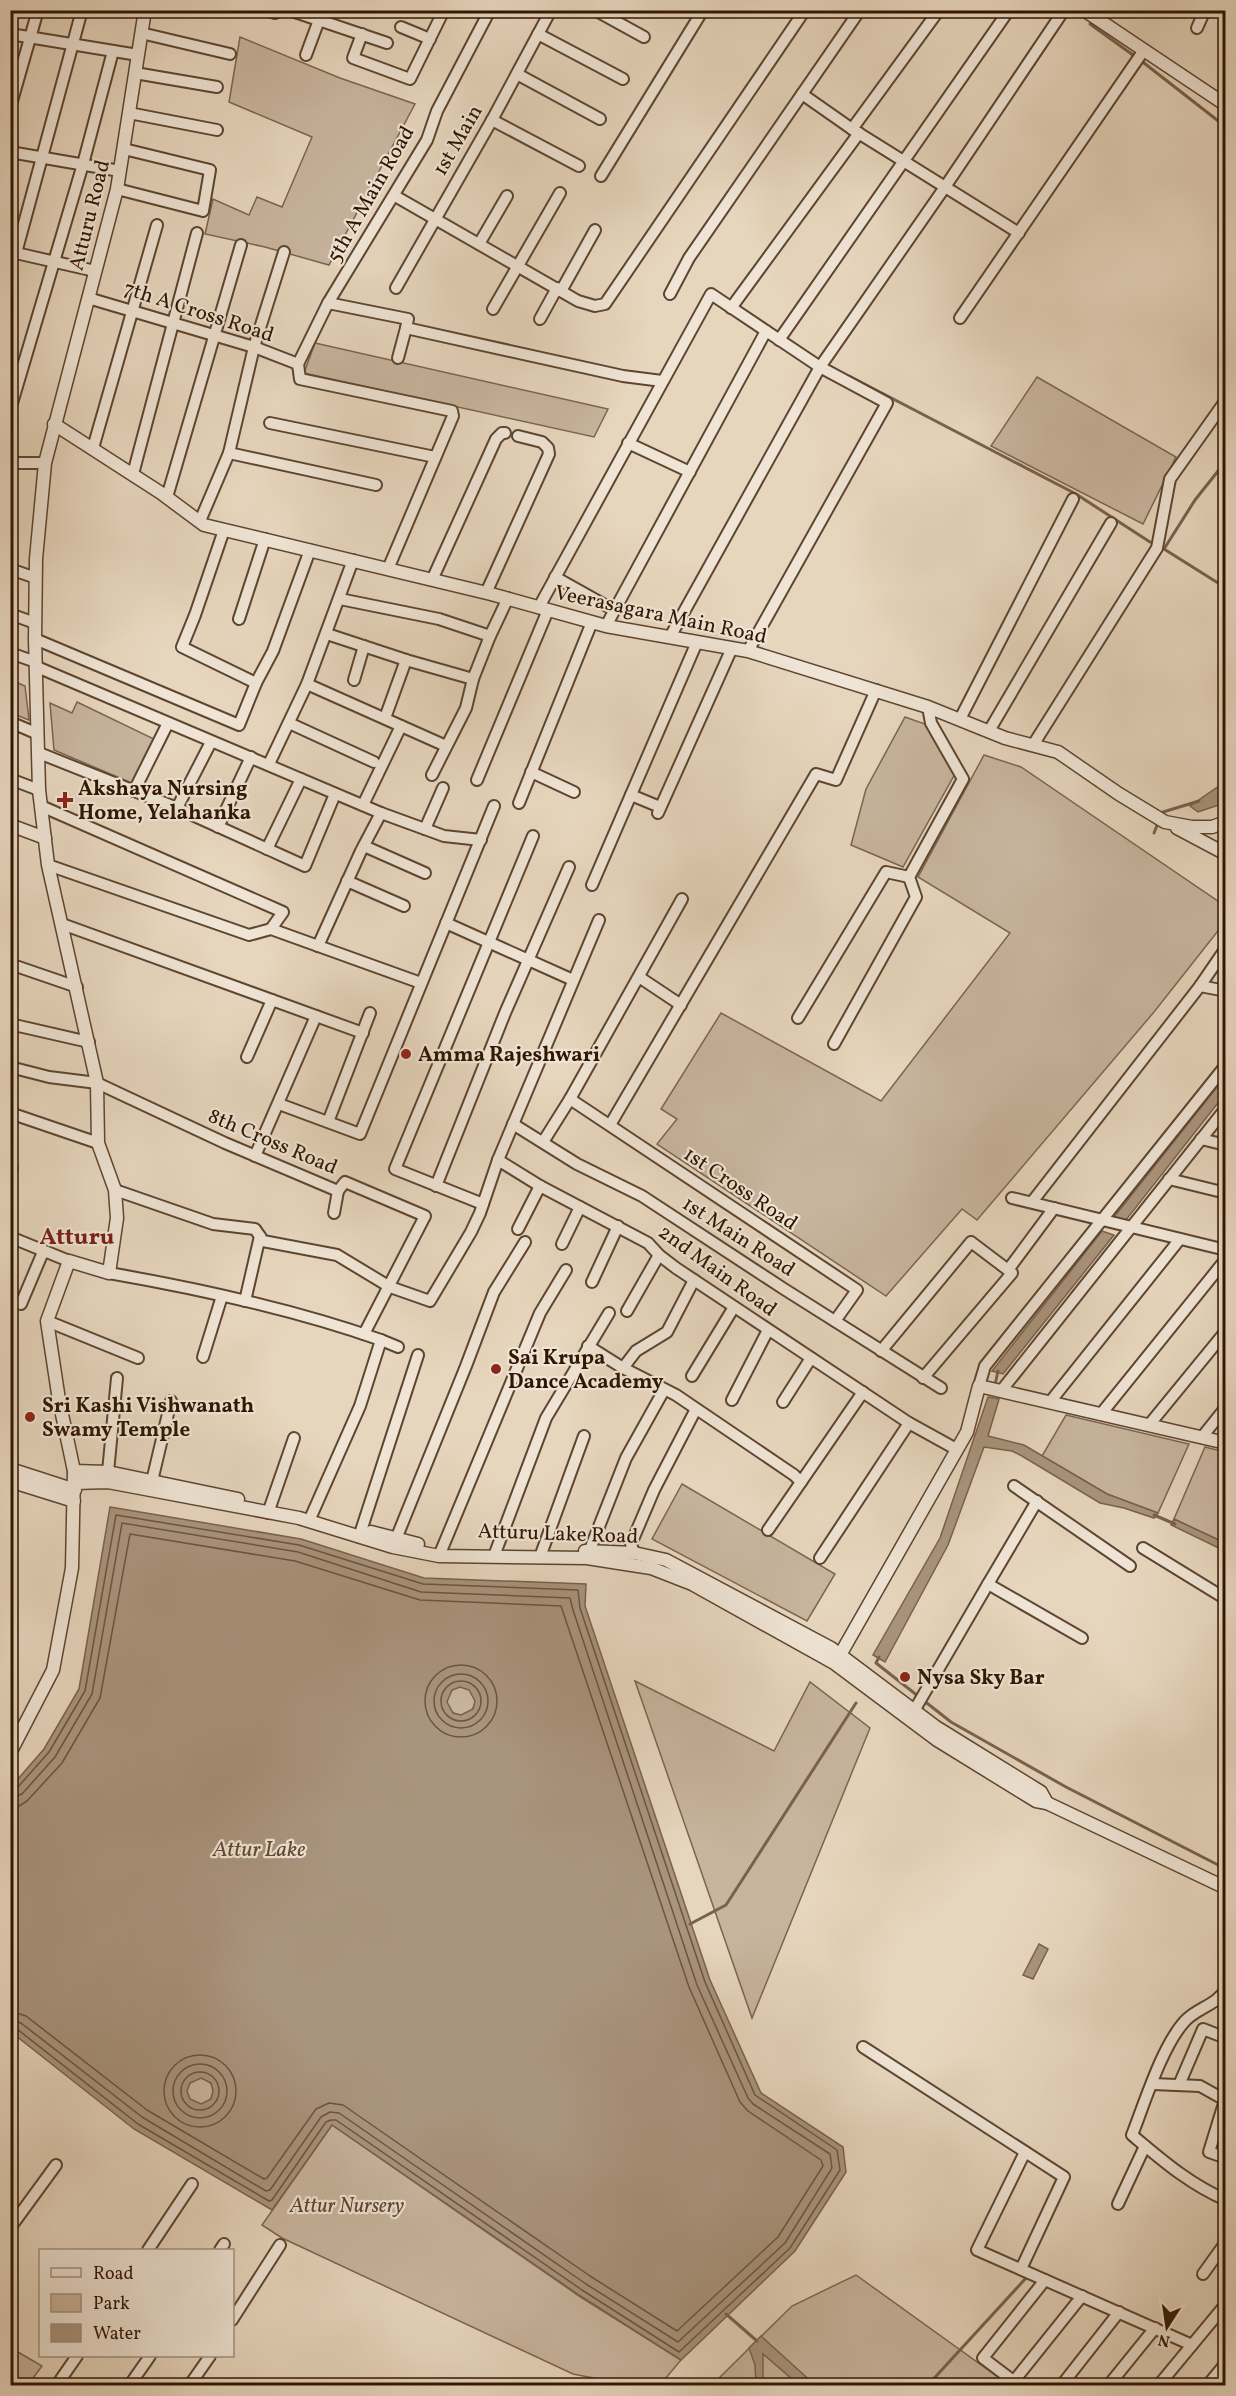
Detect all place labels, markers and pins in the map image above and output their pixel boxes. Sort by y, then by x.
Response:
place label: Akshaya Nursing Home, Yelahanka [78,775,251,828]
marker: Akshaya Nursing Home, Yelahanka [56,791,74,809]
place label: Amma Rajeshwari [418,1041,600,1070]
marker: Amma Rajeshwari [399,1047,413,1061]
place label: Sai Krupa Dance Academy [508,1344,664,1397]
marker: Sai Krupa Dance Academy [489,1362,503,1376]
place label: Sri Kashi Vishwanath Swamy Temple [42,1392,255,1445]
marker: Sri Kashi Vishwanath Swamy Temple [23,1410,37,1424]
place label: Nysa Sky Bar [917,1664,1045,1693]
marker: Nysa Sky Bar [898,1670,912,1684]

